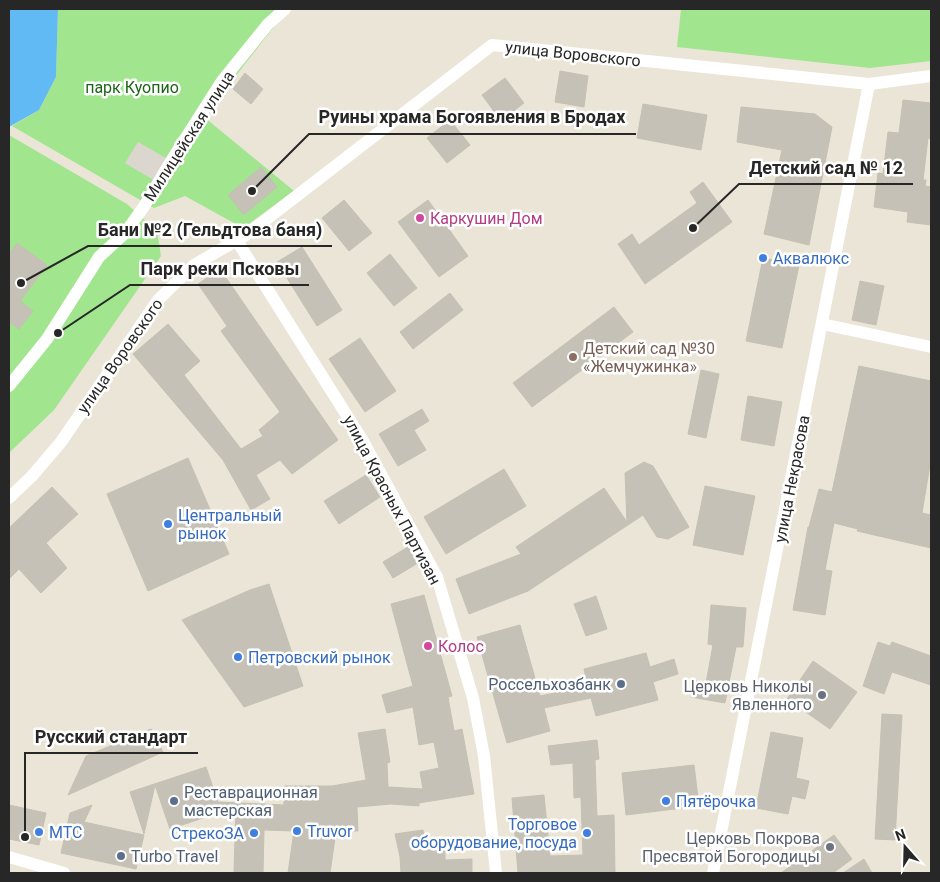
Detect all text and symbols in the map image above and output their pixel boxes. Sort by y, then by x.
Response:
street label: улица Воровского [504,37,642,71]
street label: Милицейская улица [140,67,238,205]
park label: парк Куопио [85,78,179,97]
callout: Руины храма Богоявления в Бродах [309,101,636,134]
text: Руины храма Богоявления в Бродах [319,106,626,127]
callout: Детский сад № 12 [739,151,913,184]
text: Детский сад № 12 [749,157,903,178]
place label: Каркушин Дом [430,209,543,228]
marker: Каркушин Дом [414,212,426,224]
callout: Бани №2 (Гельдтова баня) [88,213,332,246]
text: Бани №2 (Гельдтова баня) [98,219,322,241]
place label: Аквалюкс [773,249,849,268]
callout: Парк реки Псковы [130,252,309,285]
marker: Аквалюкс [757,252,769,264]
text: Парк реки Псковы [141,258,299,279]
street label: улица Воровского [73,295,167,417]
place label: Детский сад №30 «Жемчужинка» [583,339,715,376]
marker: Детский сад №30 «Жемчужинка» [567,351,579,363]
street label: улица Красных Партизан [339,412,445,588]
street label: улица Некрасова [770,414,814,544]
place label: Центральный рынок [178,506,282,543]
marker: Центральный рынок [162,518,174,530]
place label: Колос [438,637,484,656]
marker: Колос [422,640,434,652]
place label: Петровский рынок [248,648,391,667]
marker: Петровский рынок [232,651,244,663]
place label: Россельхозбанк [488,675,611,694]
place label: Церковь Николы Явленного [684,677,812,714]
marker: Россельхозбанк [615,678,627,690]
marker: Церковь Николы Явленного [816,689,828,701]
callout: Русский стандарт [25,720,198,753]
text: Русский стандарт [35,726,187,747]
place label: Реставрационная мастерская [184,783,318,820]
place label: Пятёрочка [676,792,756,811]
marker: Реставрационная мастерская [168,795,180,807]
marker: Пятёрочка [660,795,672,807]
place label: Торговое оборудование, посуда [411,815,577,852]
place label: Truvor [307,822,353,841]
north arrow [880,822,930,872]
place label: МТС [49,823,82,842]
place label: СтрекоЗА [171,824,245,843]
marker: Truvor [291,825,303,837]
marker: МТС [33,826,45,838]
text: N [893,826,908,844]
marker: СтрекоЗА [248,827,260,839]
marker: Торговое оборудование, посуда [581,827,593,839]
place label: Церковь Покрова Пресвятой Богородицы [642,829,820,866]
marker: Церковь Покрова Пресвятой Богородицы [824,841,836,853]
place label: Turbo Travel [131,847,219,866]
marker: Turbo Travel [115,850,127,862]

